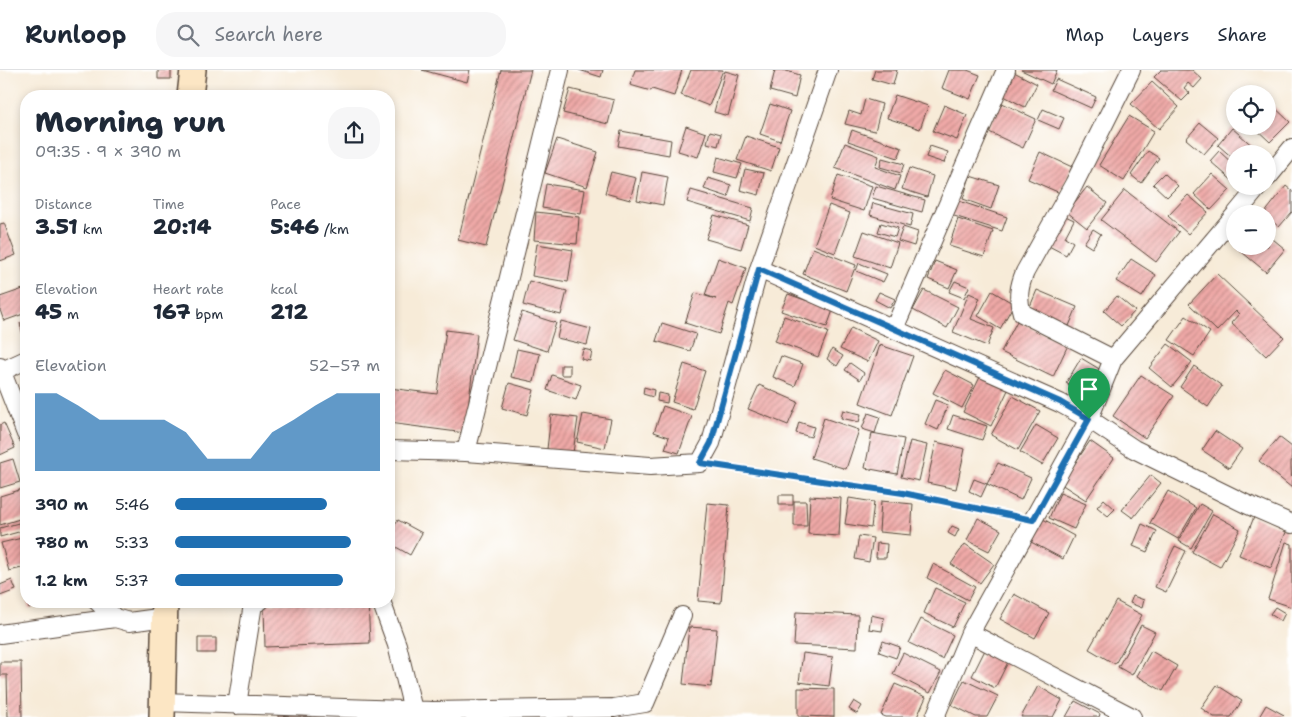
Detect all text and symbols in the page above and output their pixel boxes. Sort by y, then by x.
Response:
search box [156,12,506,57]
text: Runloop [25,19,126,51]
icon: search [174,21,202,49]
text: Search here [214,22,323,47]
text: Map [1066,23,1104,47]
text: Layers [1132,23,1189,47]
text: Share [1217,23,1267,47]
map controls [1226,85,1276,255]
button: locate [1226,85,1276,135]
text: Morning run [35,103,225,141]
button: share [328,107,380,159]
text: 09:35 · 9 × 390 m [35,141,181,162]
button: + [1226,145,1276,195]
text: Distance [35,195,92,213]
text: Time [153,195,185,213]
text: Pace [270,195,301,213]
button: − [1226,205,1276,255]
text: 3.51 [35,213,78,241]
text: 20:14 [153,213,212,241]
text: 5:46 [270,213,319,241]
text: km [78,220,103,238]
text: /km [319,220,349,238]
text: Elevation [35,280,98,298]
text: Heart rate [153,280,224,298]
text: kcal [270,280,298,298]
text: 45 [35,298,62,326]
text: 167 [153,298,190,326]
text: 212 [270,298,308,326]
text: m [62,305,79,323]
text: bpm [190,305,223,323]
text: Elevation [35,355,107,376]
text: 52–57 m [309,355,380,376]
pin [1068,368,1110,419]
icon: arrive [1075,375,1103,403]
text: 390 m [35,494,88,515]
text: 5:46 [115,494,150,515]
text: 780 m [35,532,88,553]
text: 5:33 [115,532,149,553]
text: 1.2 km [35,570,88,591]
text: 5:37 [115,570,149,591]

